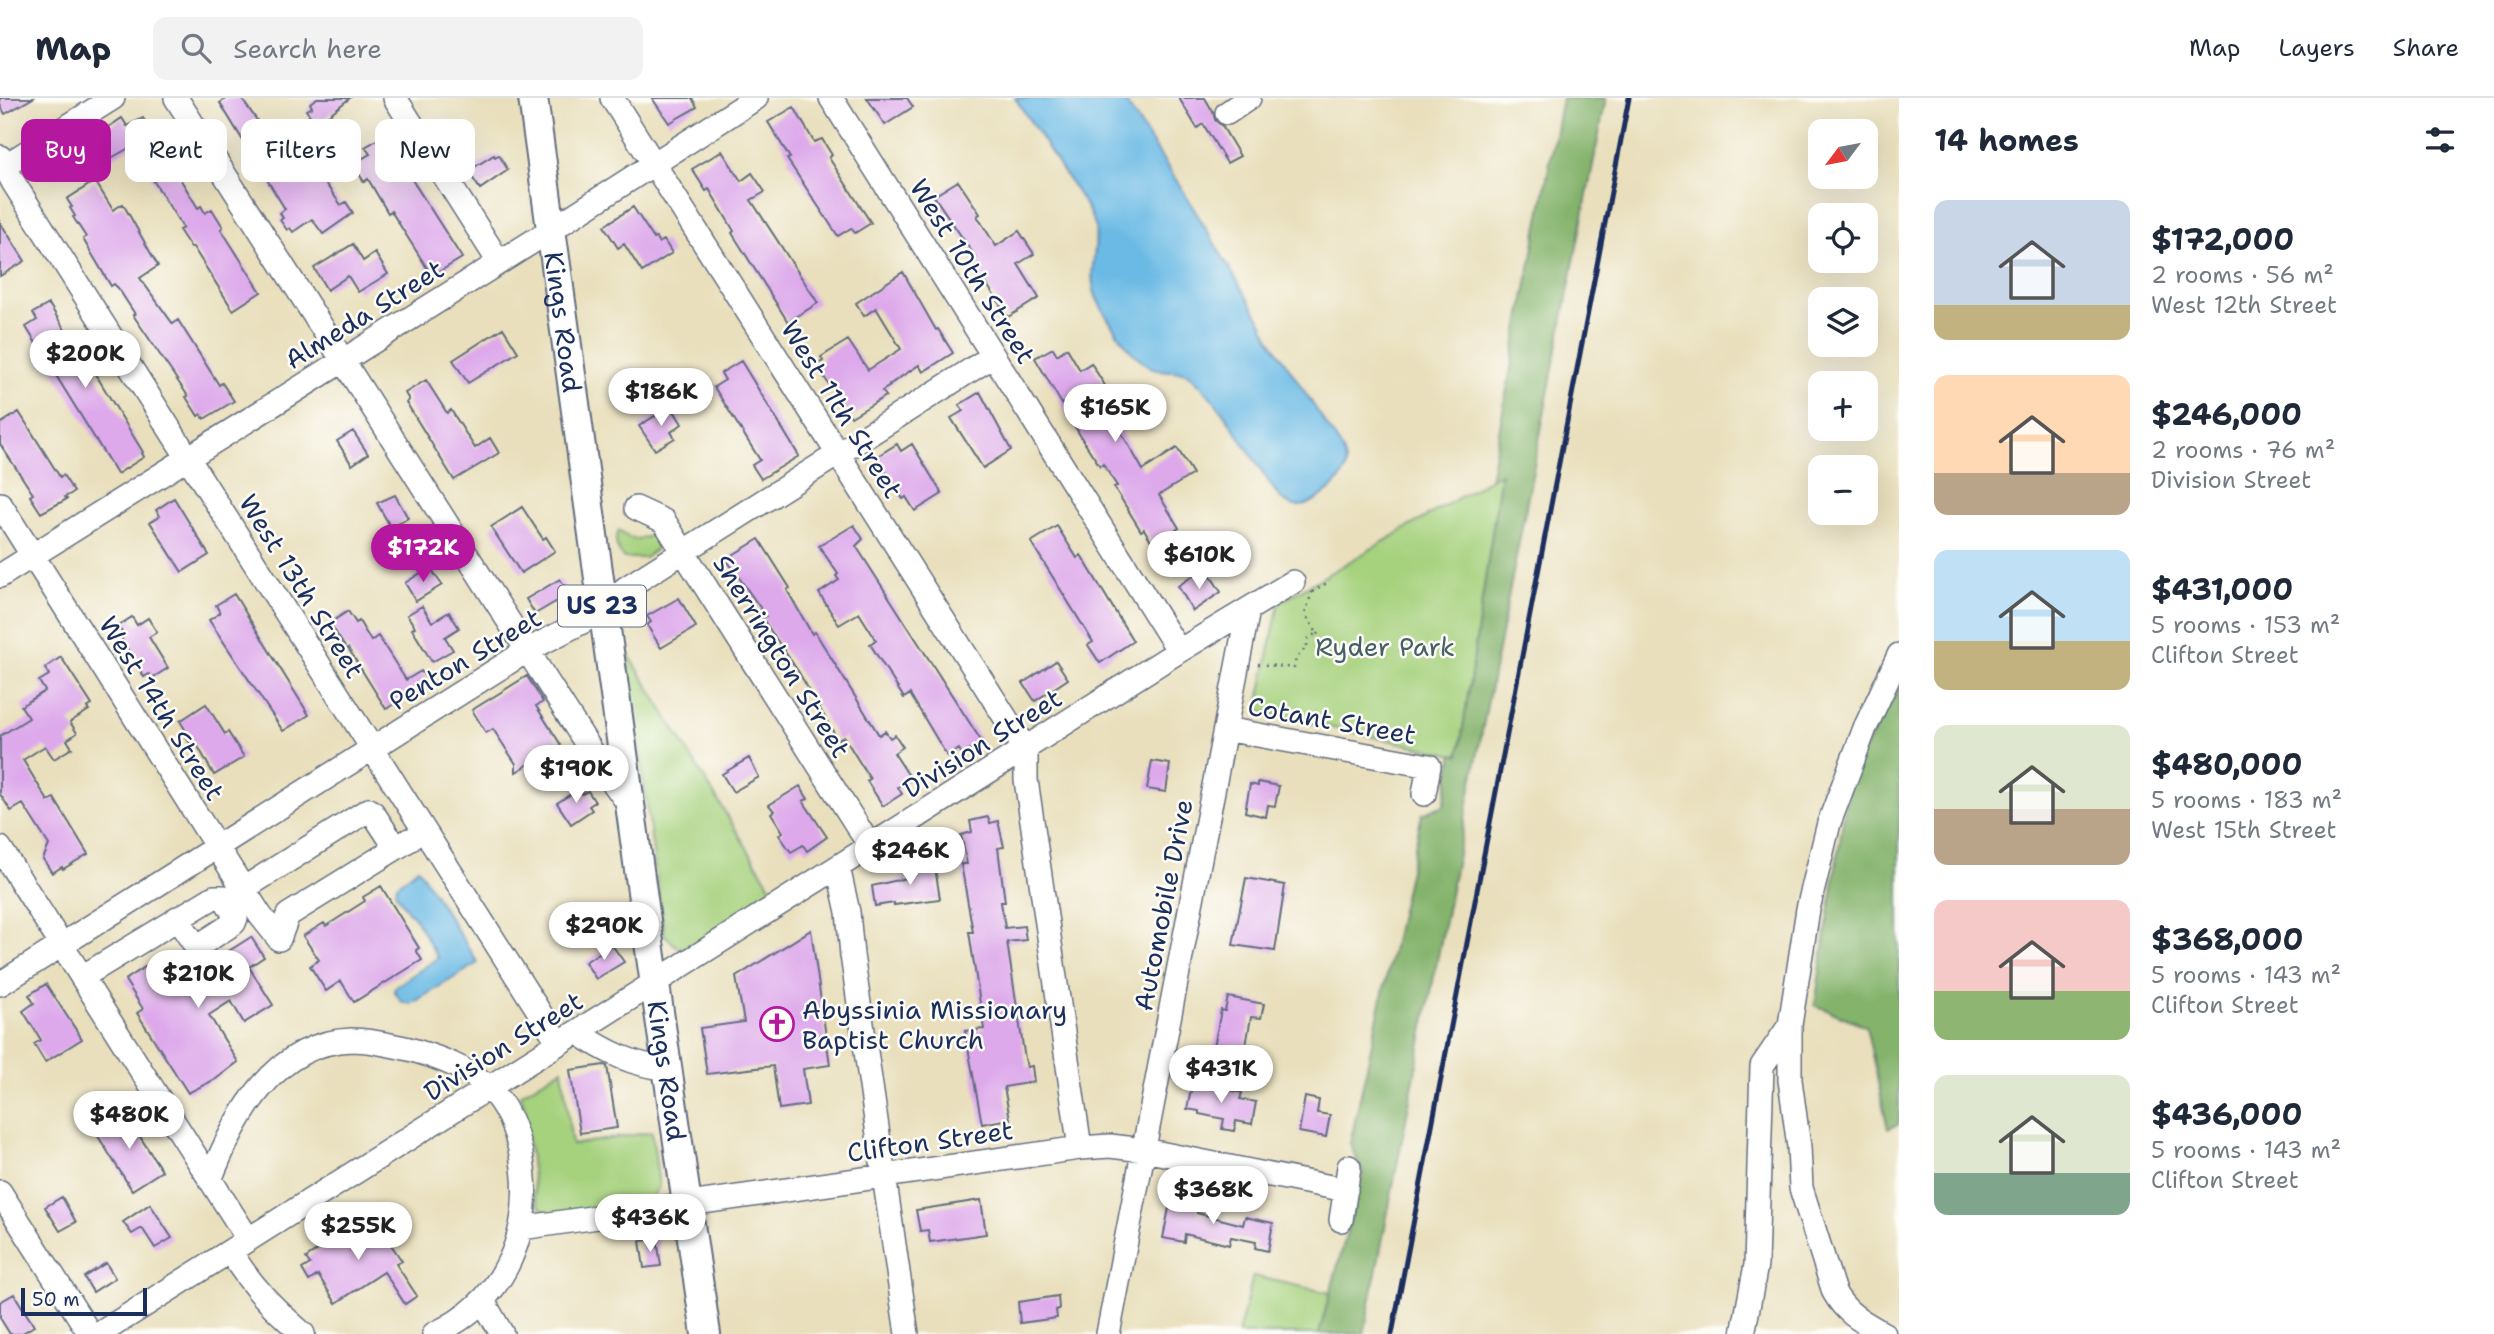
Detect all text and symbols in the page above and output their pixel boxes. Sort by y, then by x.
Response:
search box [153,17,643,80]
text: Map [35,26,111,71]
icon: search [177,29,215,67]
text: Search here [233,31,382,66]
text: Map [2189,32,2240,64]
text: Layers [2278,32,2355,64]
text: Share [2393,32,2459,64]
chip: Buy [21,119,111,182]
chip: Rent [125,119,227,182]
chip: Filters [241,119,361,182]
chip: New [375,119,475,182]
north arrow [1808,119,1878,189]
map controls [1808,119,1878,525]
text: 14 homes [1934,120,2079,161]
icon: filters [2421,121,2459,159]
street label: West 10th Street [902,172,1044,370]
button: locate [1808,203,1878,273]
text: $172,000 [2151,219,2294,260]
icon: home [1990,228,2074,312]
street label: Kings Road [537,249,591,395]
street label: Almeda Street [278,251,450,377]
text: 2 rooms · 56 m² [2151,260,2334,290]
button: layers [1808,287,1878,357]
text: West 12th Street [2151,290,2337,320]
street label: West 11th Street [773,313,911,505]
pin: $200K [36,330,134,390]
text: $200K [46,338,124,368]
pin: $186K [612,368,710,428]
button: + [1808,371,1878,441]
text: $186K [624,376,698,406]
pin: $165K [1066,384,1164,444]
text: $165K [1080,392,1150,422]
text: $246,000 [2151,394,2302,435]
icon: home [1990,403,2074,487]
text: 2 rooms · 76 m² [2151,435,2335,465]
button: − [1808,455,1878,525]
text: Division Street [2151,465,2311,495]
street label: West 13th Street [231,487,373,685]
pin: $172K [374,524,472,584]
text: $172K [387,532,459,562]
pin: $610K [1150,532,1248,591]
text: $610K [1163,539,1235,569]
street label: Sherrington Street [705,548,859,764]
text: $431,000 [2151,569,2293,610]
icon: home [1990,578,2074,662]
road number: US 23 [558,586,646,626]
street label: Penton Street [382,600,548,718]
street label: West 14th Street [91,609,233,807]
text: 5 rooms · 153 m² [2151,610,2340,640]
park label: Ryder Park [1315,629,1455,664]
text: Clifton Street [2151,640,2299,670]
street label: Division Street [896,680,1068,806]
street label: Cotant Street [1245,688,1419,752]
text: $480,000 [2151,744,2303,785]
pin: $190K [527,746,625,805]
text: $190K [540,753,612,783]
icon: home [1990,753,2074,837]
text: 5 rooms · 183 m² [2151,785,2342,815]
street label: Automobile Drive [1125,796,1201,1014]
text: West 15th Street [2151,815,2337,845]
pin: $246K [861,828,959,887]
text: $246K [871,835,949,865]
pin: $290K [555,902,653,962]
text: $290K [565,910,643,940]
text: $368,000 [2151,919,2303,960]
icon: home [1990,928,2074,1012]
pin: $210K [149,950,247,1010]
text: $210K [162,958,234,988]
text: 5 rooms · 143 m² [2151,960,2341,990]
street label: Division Street [417,983,589,1109]
text: Clifton Street [2151,990,2299,1020]
place label: Abyssinia Missionary Baptist Church [802,992,1067,1057]
street label: Kings Road [640,998,695,1144]
church icon: Abyssinia Missionary Baptist Church [758,1005,796,1043]
pin: $431K [1172,1046,1270,1105]
text: $431K [1185,1053,1257,1083]
pin: $480K [80,1091,178,1151]
text: $436,000 [2151,1094,2303,1135]
text: $480K [89,1099,169,1129]
icon: home [1990,1103,2074,1187]
street label: Clifton Street [845,1112,1015,1170]
text: 5 rooms · 143 m² [2151,1135,2341,1165]
text: Clifton Street [2151,1165,2299,1195]
pin: $368K [1164,1166,1262,1226]
text: $368K [1173,1174,1253,1204]
pin: $436K [601,1194,699,1254]
pin: $255K [309,1202,407,1262]
text: $436K [611,1202,689,1232]
text: $255K [320,1210,396,1240]
scale bar [21,1285,147,1317]
text: 50 m [32,1287,80,1312]

